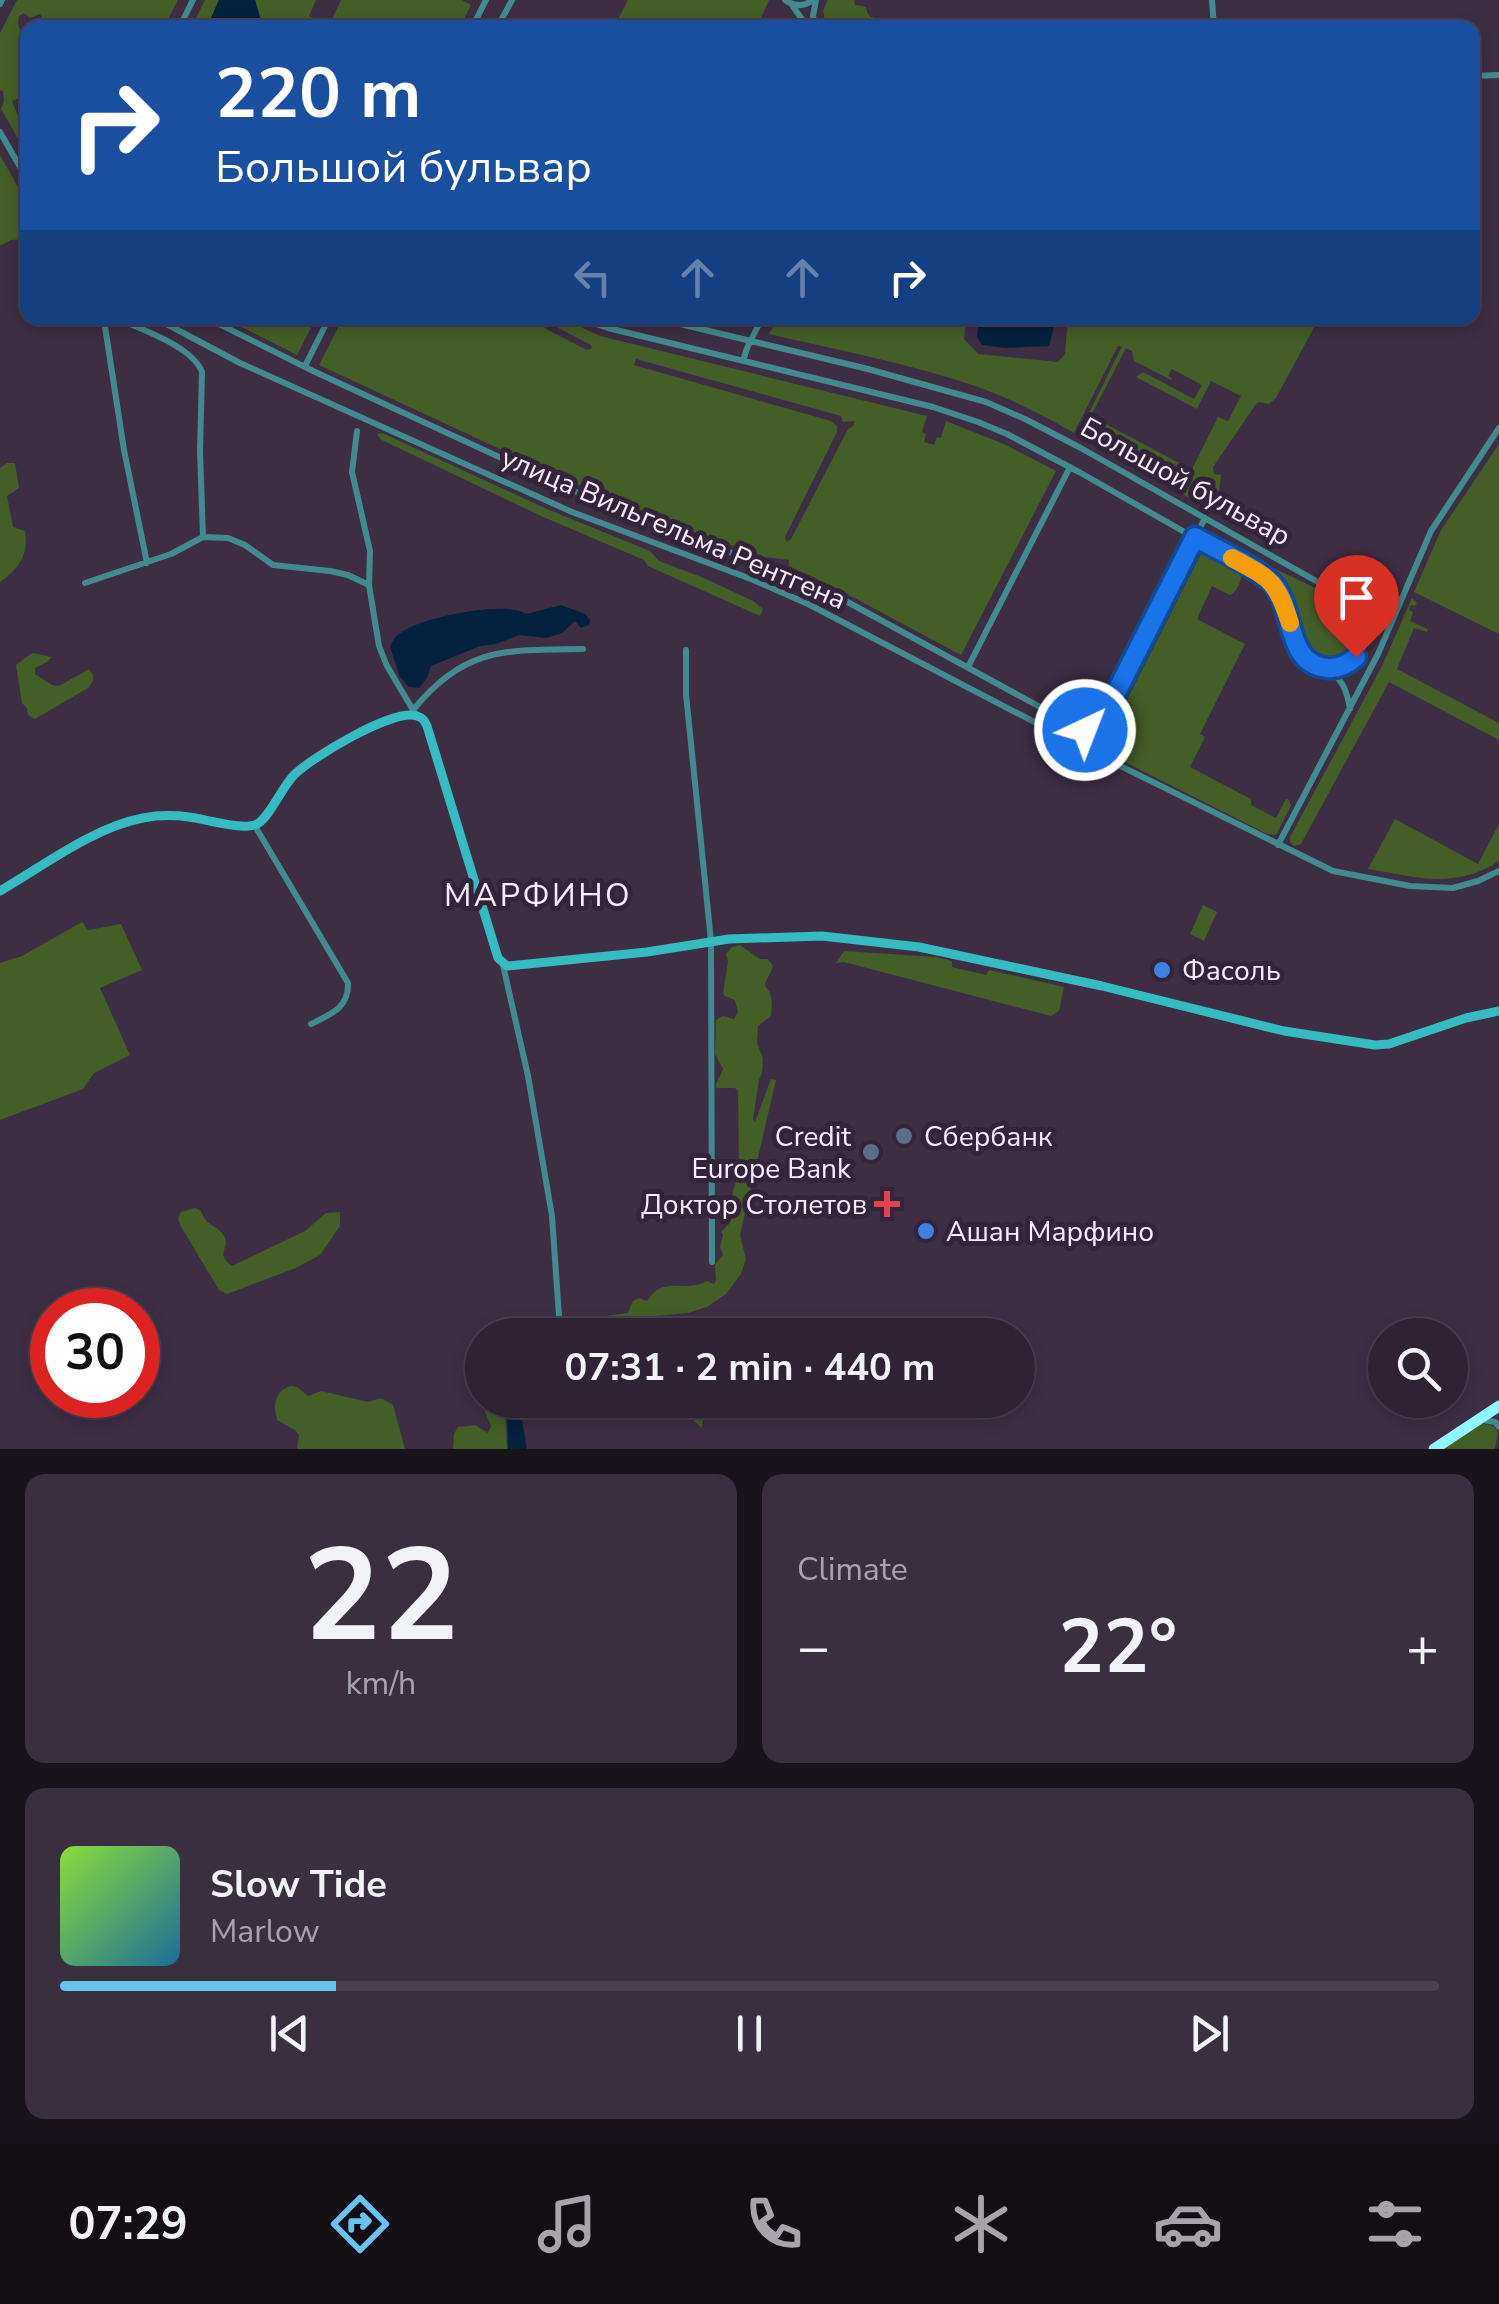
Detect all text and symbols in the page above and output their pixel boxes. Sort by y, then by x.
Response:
text: 220 m [215,46,421,142]
icon: right [50,60,180,190]
text: Большой бульвар [215,137,592,198]
icon: left [565,250,620,305]
icon: ahead [670,250,725,305]
icon: ahead [775,250,830,305]
icon: right [880,250,935,305]
street label: Большой бульвар [1074,408,1297,555]
street label: улица Вильгельма Рентгена [495,439,852,619]
pin [1314,555,1399,658]
icon: arrive [1329,570,1384,625]
position arrow [1033,678,1137,782]
district label: МАРФИНО [444,874,632,917]
place label: Фасоль [1182,952,1281,990]
marker: Фасоль [1151,959,1173,981]
place label: Credit Europe Bank [691,1118,852,1188]
place label: Сбербанк [924,1118,1053,1156]
marker: Сбербанк [893,1125,915,1147]
marker: Credit Europe Bank [860,1141,882,1163]
place label: Доктор Столетов [641,1186,867,1224]
marker: Доктор Столетов [876,1193,898,1215]
place label: Ашан Марфино [946,1213,1154,1251]
marker: Ашан Марфино [915,1220,937,1242]
speed limit sign: 30 [30,1288,160,1418]
map controls [1368,1318,1468,1418]
button: search [1368,1318,1468,1418]
text: 07:31 · 2 min · 440 m [565,1342,935,1393]
text: 22 [303,1508,459,1685]
text: Climate [797,1548,908,1591]
text: 22° [1059,1596,1177,1698]
text: − [797,1610,830,1685]
text: + [1406,1610,1439,1685]
text: km/h [346,1662,416,1705]
text: Slow Tide [210,1859,387,1910]
text: Marlow [210,1910,320,1953]
icon: previous [262,2006,317,2061]
icon: pause [722,2006,777,2061]
icon: next [1182,2006,1237,2061]
icon: directions [325,2189,395,2259]
icon: music [532,2189,602,2259]
icon: phone [739,2189,809,2259]
icon: climate [946,2189,1016,2259]
icon: car [1153,2189,1223,2259]
icon: filters [1360,2189,1430,2259]
text: 07:29 [69,2194,188,2255]

